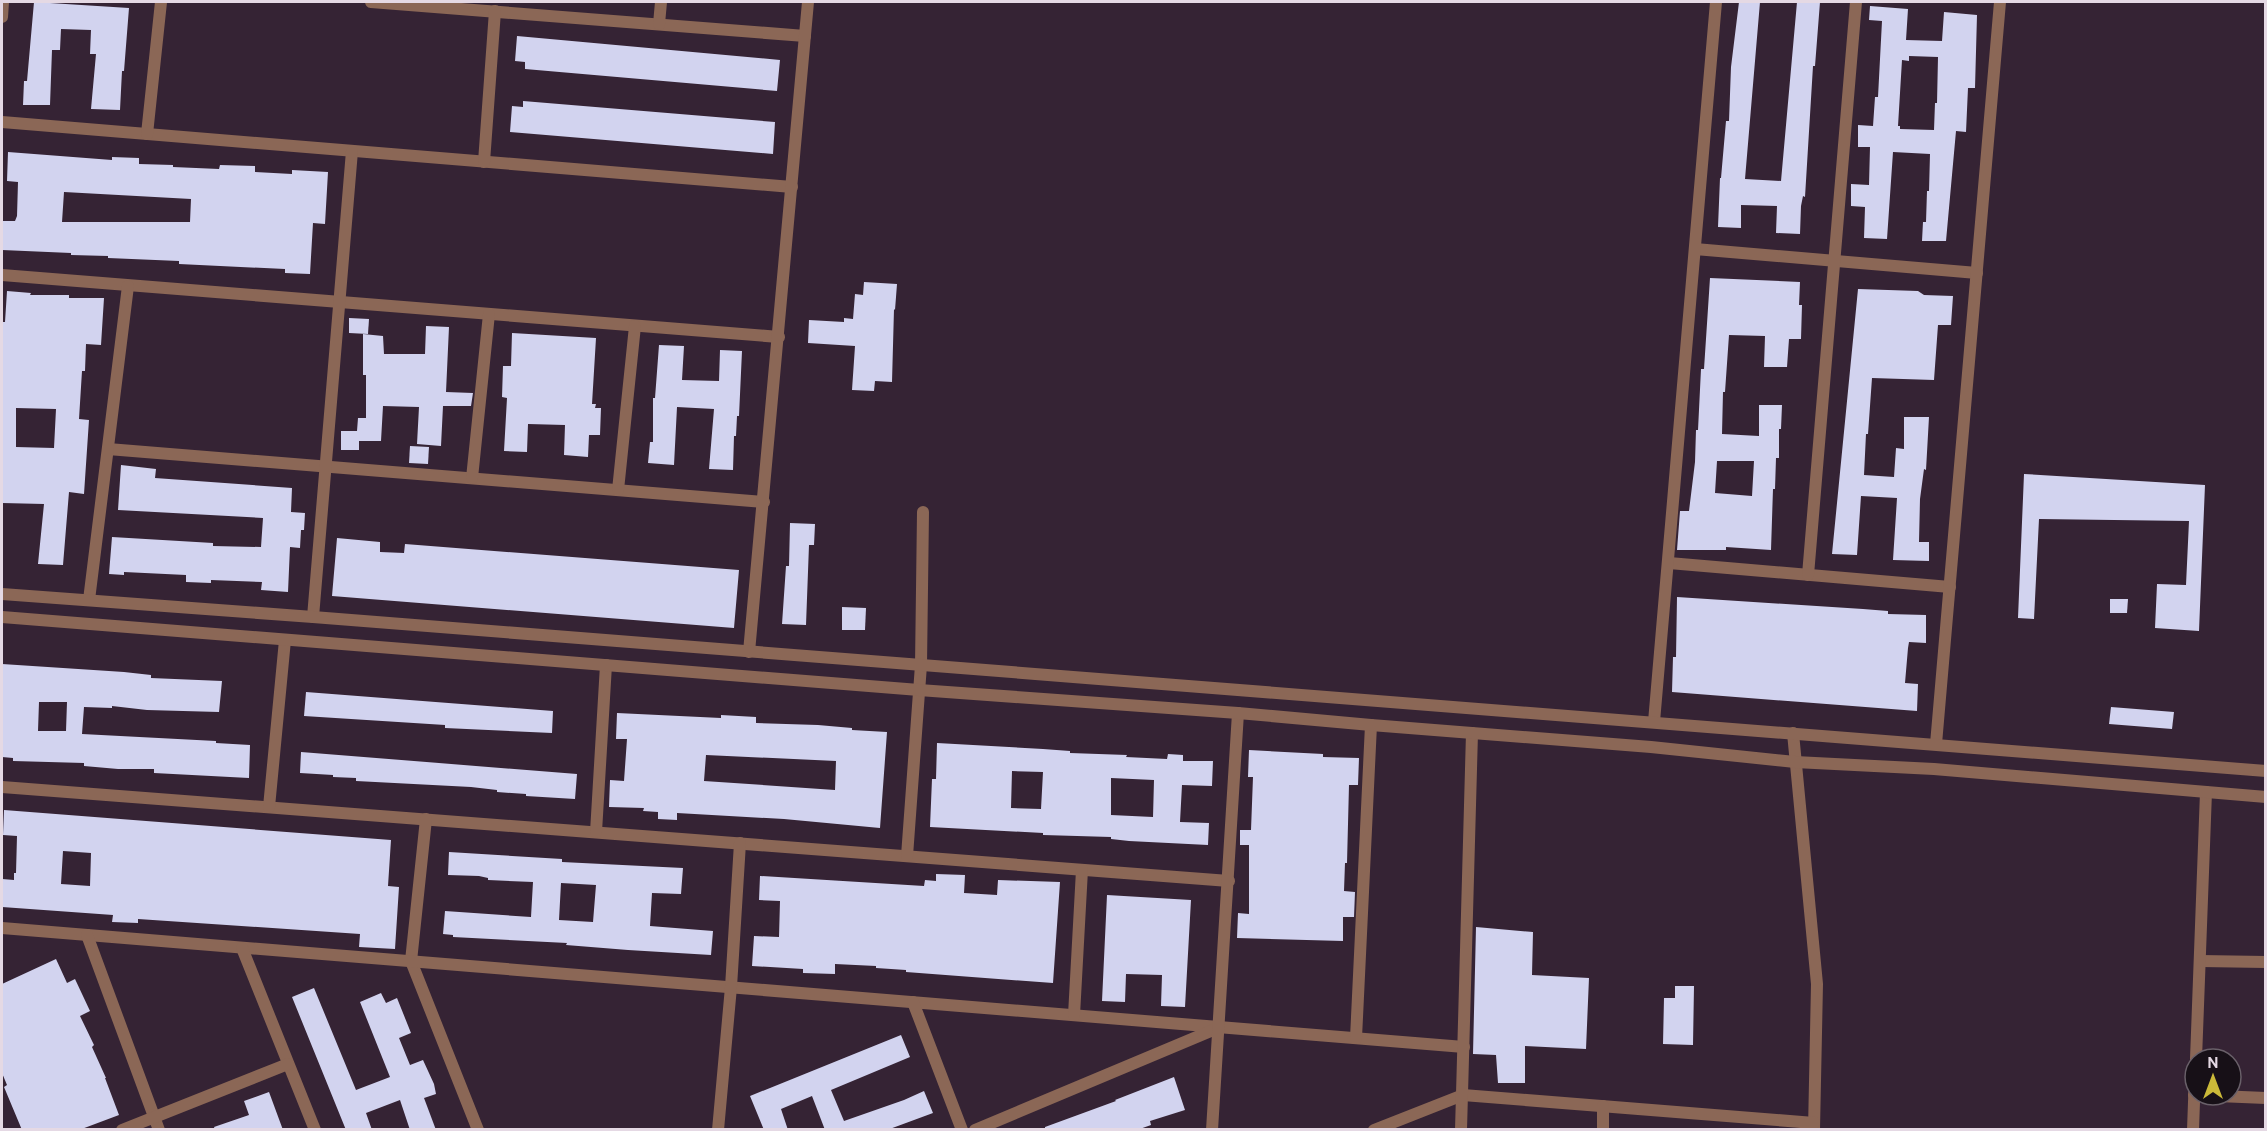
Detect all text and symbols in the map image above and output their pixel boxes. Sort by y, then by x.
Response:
north arrow [2183,1047,2243,1107]
text: N [2207,1053,2219,1072]

